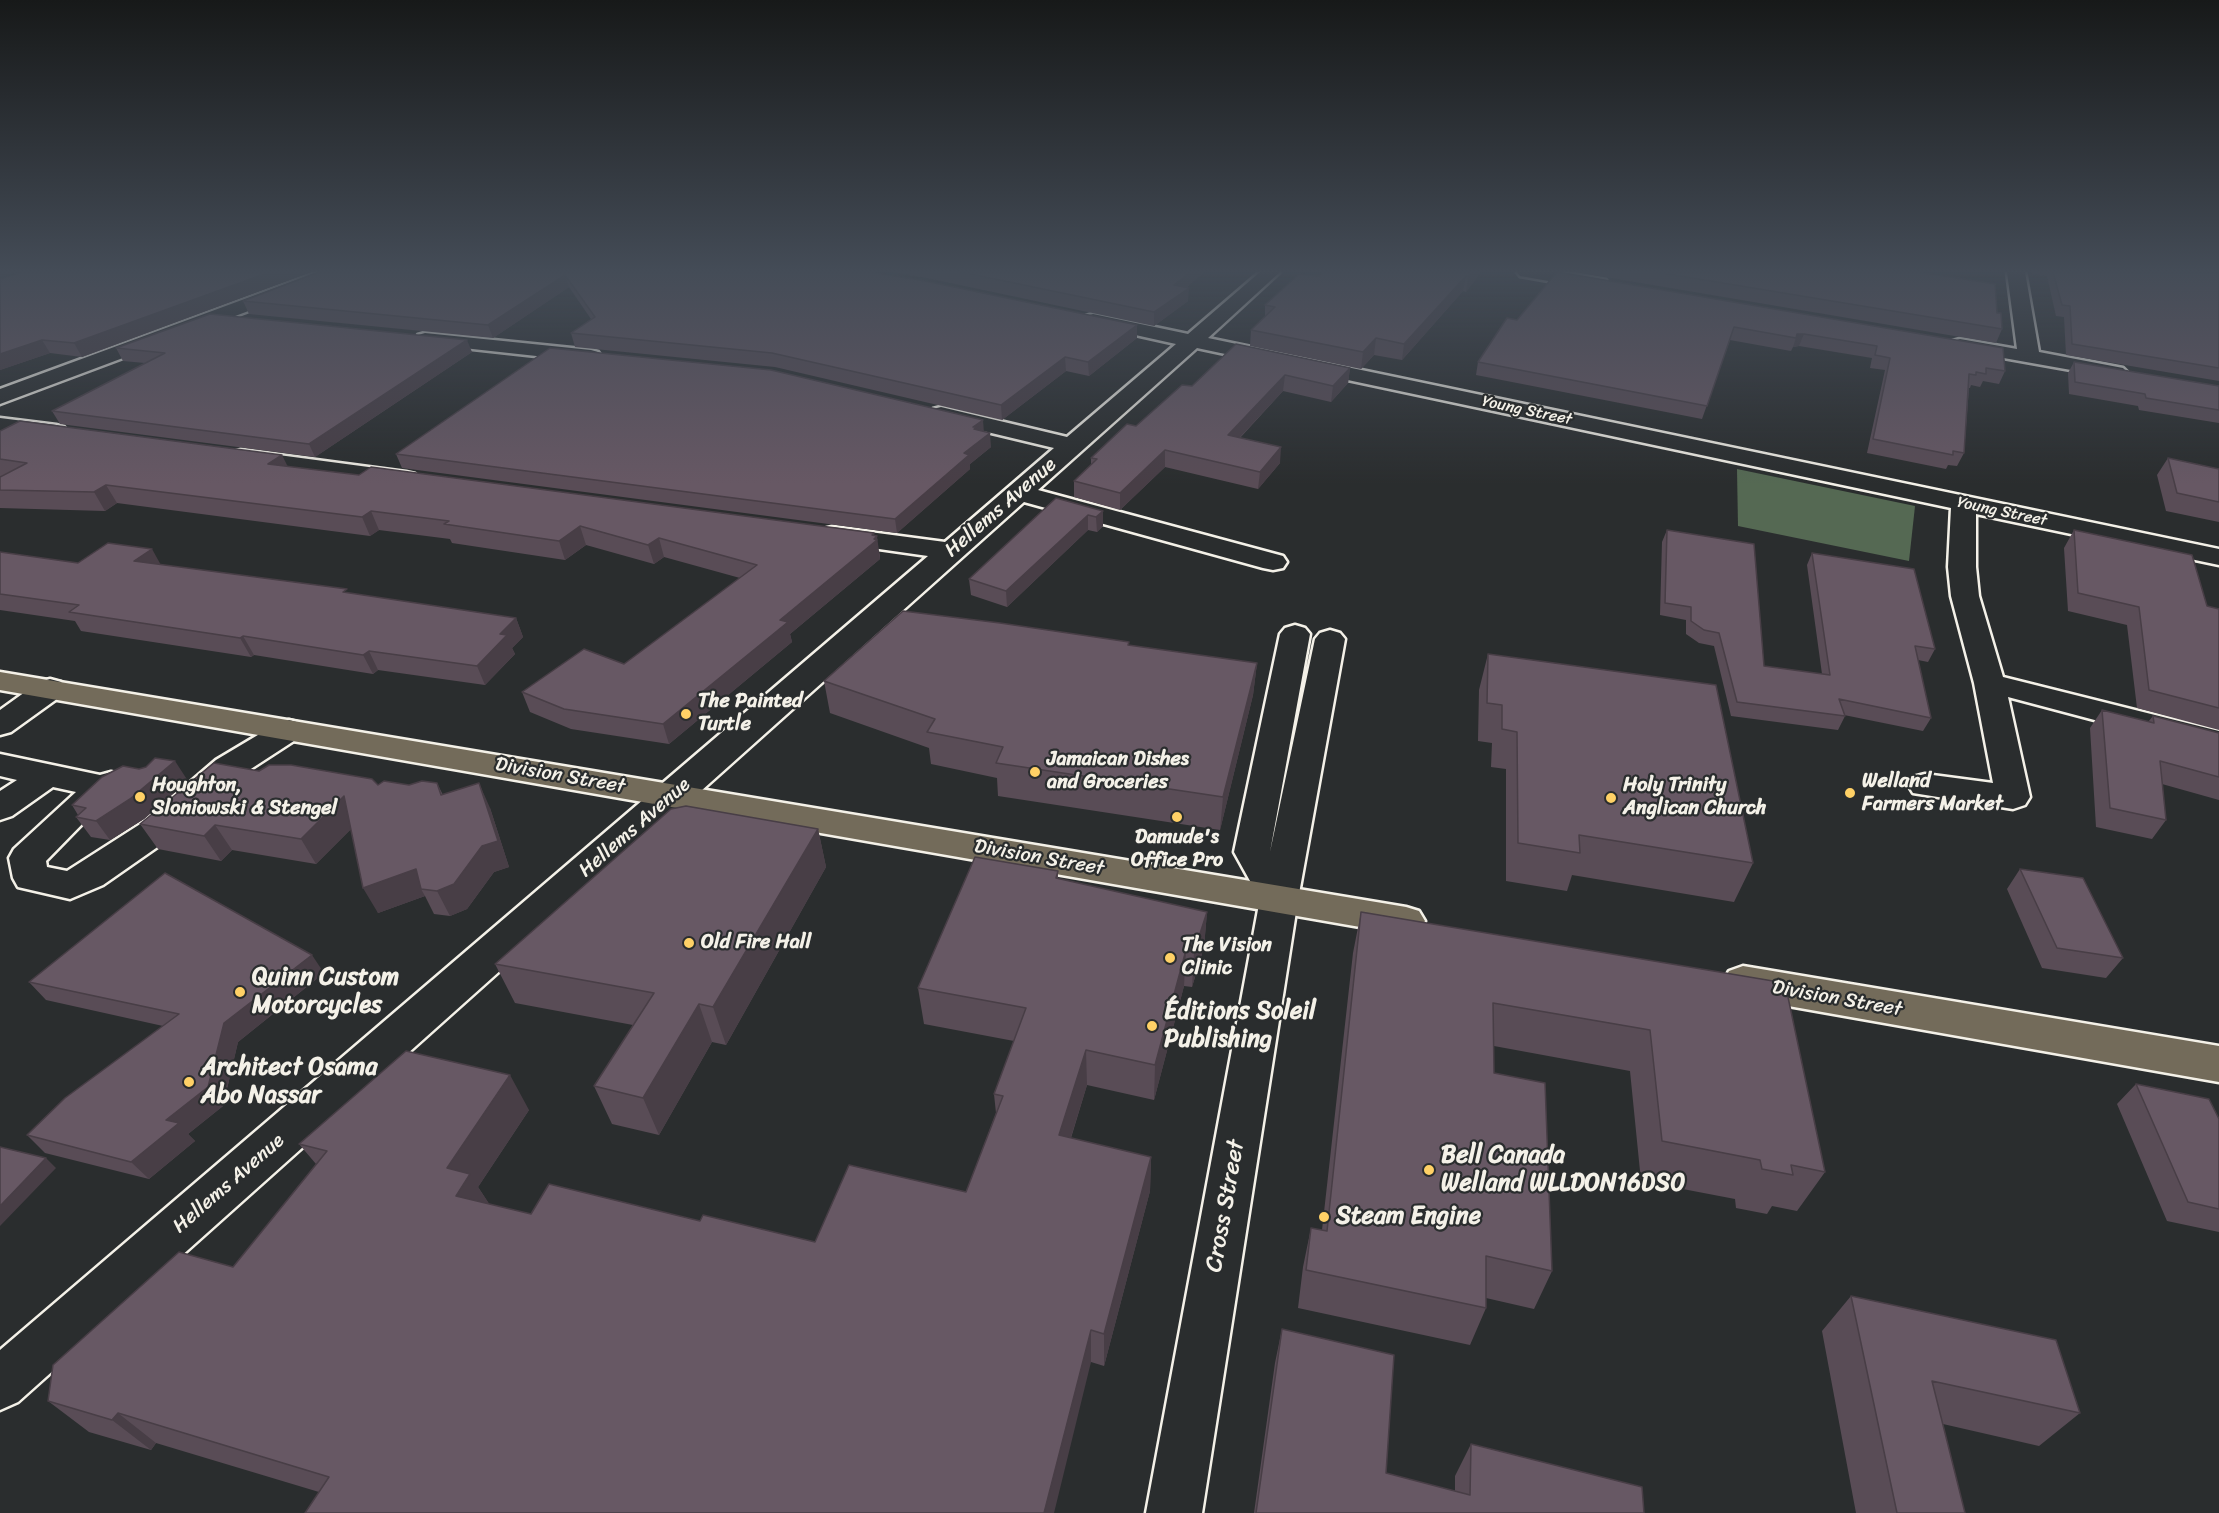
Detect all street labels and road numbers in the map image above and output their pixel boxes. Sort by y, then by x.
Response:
street label: Young Street [1480,392,1574,430]
street label: Hellems Avenue [940,453,1062,563]
street label: Young Street [1955,493,2049,531]
street label: Division Street [493,753,627,799]
street label: Hellems Avenue [574,773,696,883]
street label: Division Street [972,835,1106,881]
street label: Division Street [1770,976,1904,1022]
street label: Hellems Avenue [168,1129,290,1239]
street label: Cross Street [1200,1138,1252,1274]

